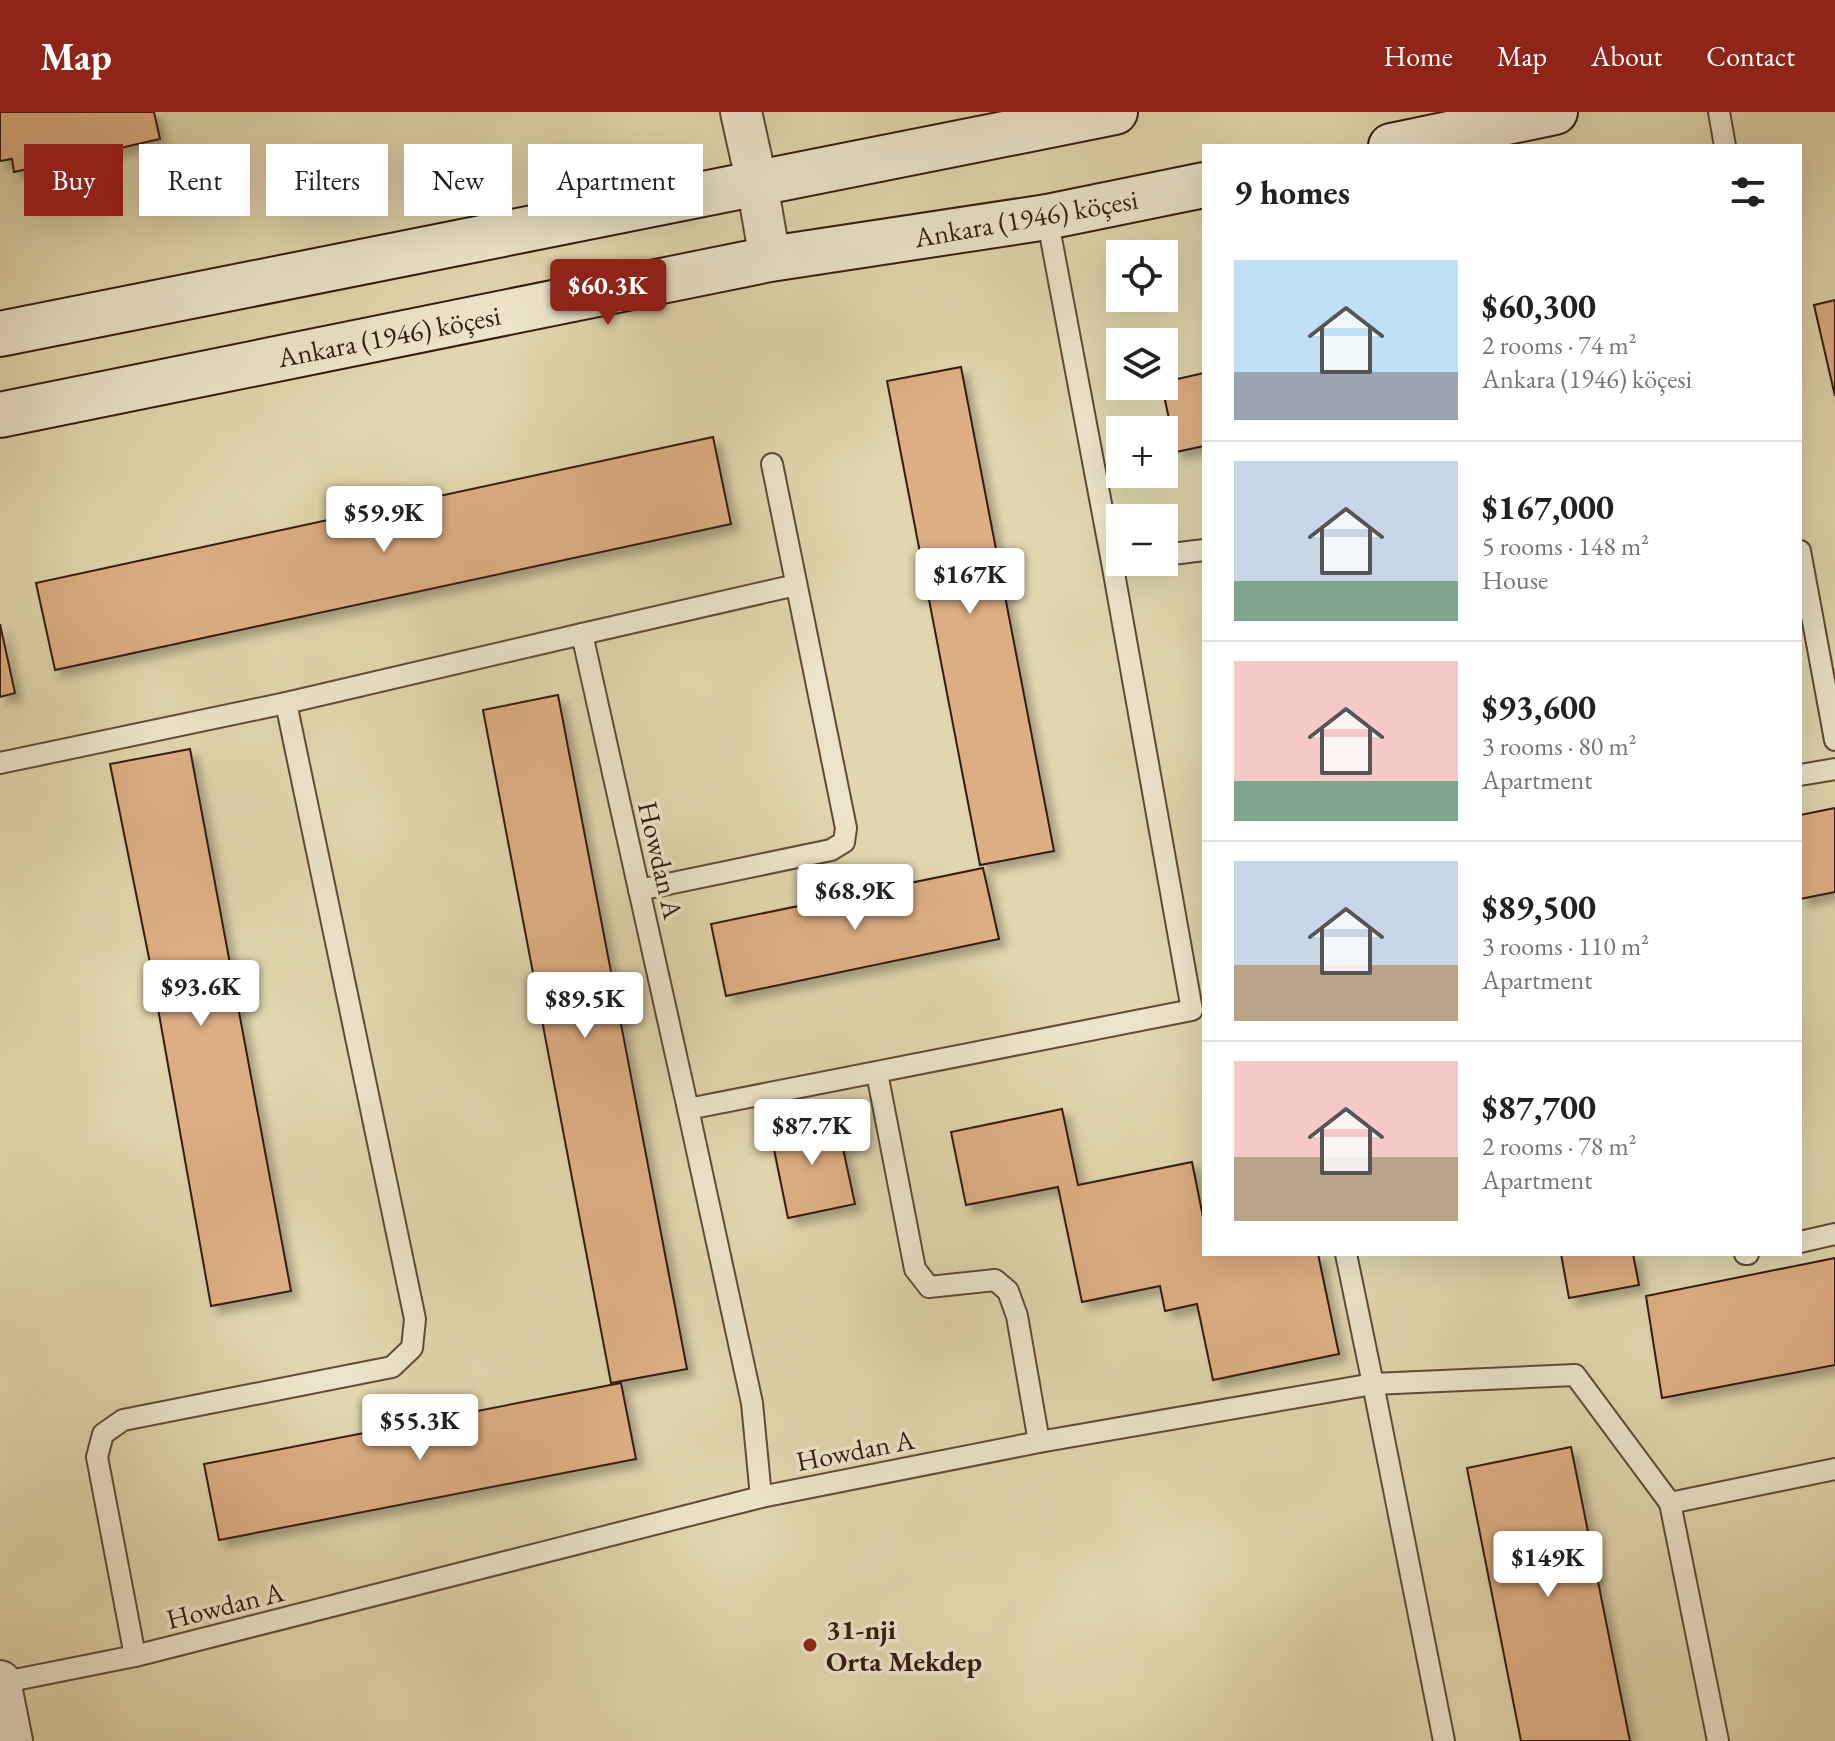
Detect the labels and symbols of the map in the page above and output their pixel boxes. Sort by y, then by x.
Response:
street label: Ankara (1946) köçesi [910,181,1141,256]
pin: $60.3K [543,259,673,327]
street label: Ankara (1946) köçesi [274,297,504,375]
pin: $59.9K [319,486,449,554]
pin: $167K [914,548,1026,616]
street label: Howdan A [630,798,692,923]
pin: $68.9K [790,864,920,932]
pin: $93.6K [136,960,266,1028]
pin: $89.5K [520,972,650,1040]
pin: $87.7K [747,1099,877,1167]
pin: $55.3K [355,1394,485,1462]
street label: Howdan A [793,1421,918,1479]
pin: $149K [1492,1531,1604,1599]
street label: Howdan A [163,1573,288,1637]
place label: 31-nji Orta Mekdep [826,1611,982,1679]
marker: 31-nji Orta Mekdep [801,1636,819,1654]

